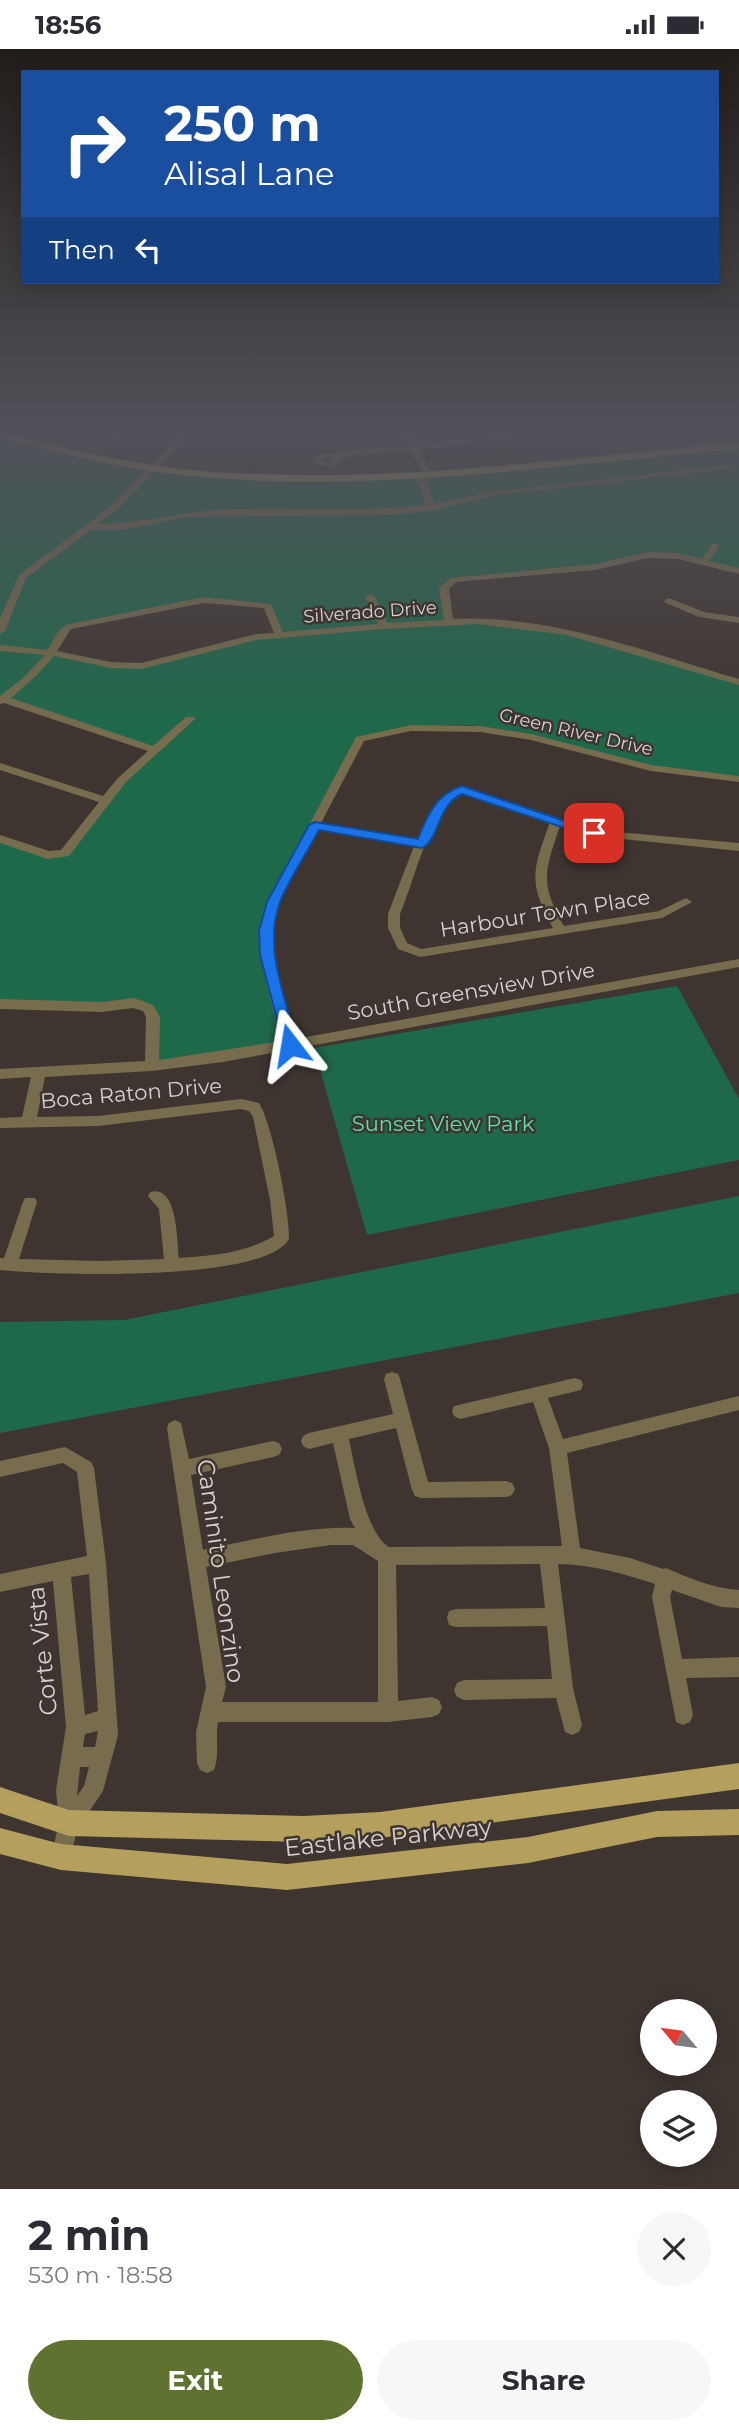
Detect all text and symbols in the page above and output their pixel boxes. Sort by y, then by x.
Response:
text: 18:56 [35,9,101,41]
text: 250 m [164,94,321,153]
icon: right [49,98,140,189]
text: Alisal Lane [164,154,334,193]
icon: left [129,231,167,269]
text: Then [49,234,115,266]
street label: Silverado Drive [303,596,438,628]
street label: Green River Drive [497,704,655,760]
pin [564,803,624,863]
icon: arrive [575,814,613,852]
street label: Harbour Town Place [438,884,652,942]
street label: South Greensview Drive [345,957,597,1025]
position arrow [253,1008,327,1082]
street label: Boca Raton Drive [39,1073,223,1113]
park label: Sunset View Park [352,1111,535,1136]
street label: Caminito Leonzino [191,1457,251,1685]
street label: Corte Vista [21,1585,63,1717]
street label: Eastlake Parkway [283,1812,493,1862]
north arrow [640,1999,718,2075]
map controls [640,1999,717,2167]
button: layers [640,2090,717,2167]
text: 2 min [28,2209,150,2261]
button: close [637,2212,711,2286]
text: 530 m · 18:58 [28,2261,173,2289]
button: Exit [28,2340,363,2420]
button: Share [377,2340,711,2420]

